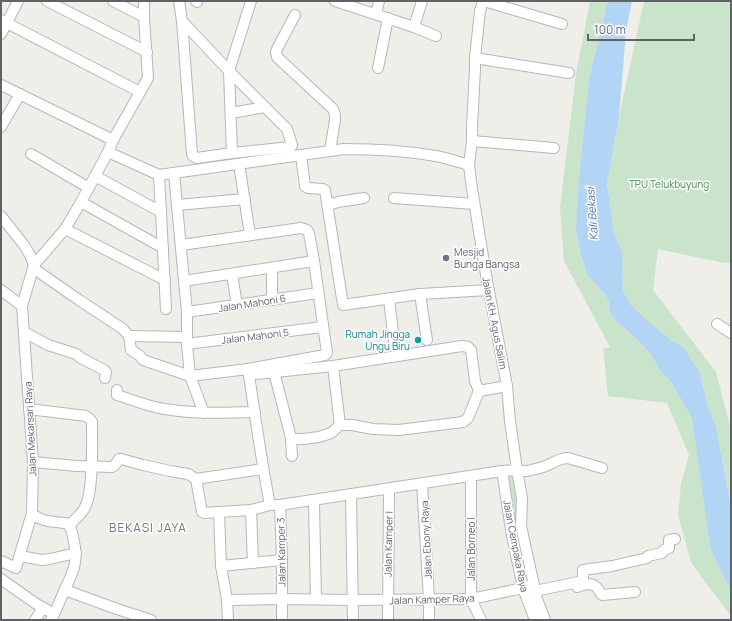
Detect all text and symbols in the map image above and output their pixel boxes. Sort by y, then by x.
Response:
scale bar [588,16,694,42]
text: 100 m [594,21,626,38]
park label: TPU Telukbuyung [629,177,709,191]
water label: Kali Bekasi [582,186,601,241]
place label: Mesjid Bunga Bangsa [454,245,520,271]
marker: Mesjid Bunga Bangsa [441,253,451,263]
street label: Jalan KH. Agus Salim [479,276,511,370]
street label: Jalan Mahoni 6 [217,291,287,315]
street label: Jalan Mahoni 5 [220,325,290,347]
place label: Rumah Jingga Ungu Biru [345,327,410,353]
marker: Rumah Jingga Ungu Biru [413,335,423,345]
street label: Jalan Mekarsari Raya [21,381,39,477]
street label: Jalan Cempaka Raya [500,499,532,593]
street label: Jalan Ebony Raya [417,500,435,580]
street label: Jalan Kamper I [380,511,396,577]
street label: Jalan Kamper 3 [273,517,289,587]
street label: Jalan Borneo I [464,517,478,581]
district label: BEKASI JAYA [109,519,187,536]
street label: Jalan Kamper Raya [389,591,475,607]

